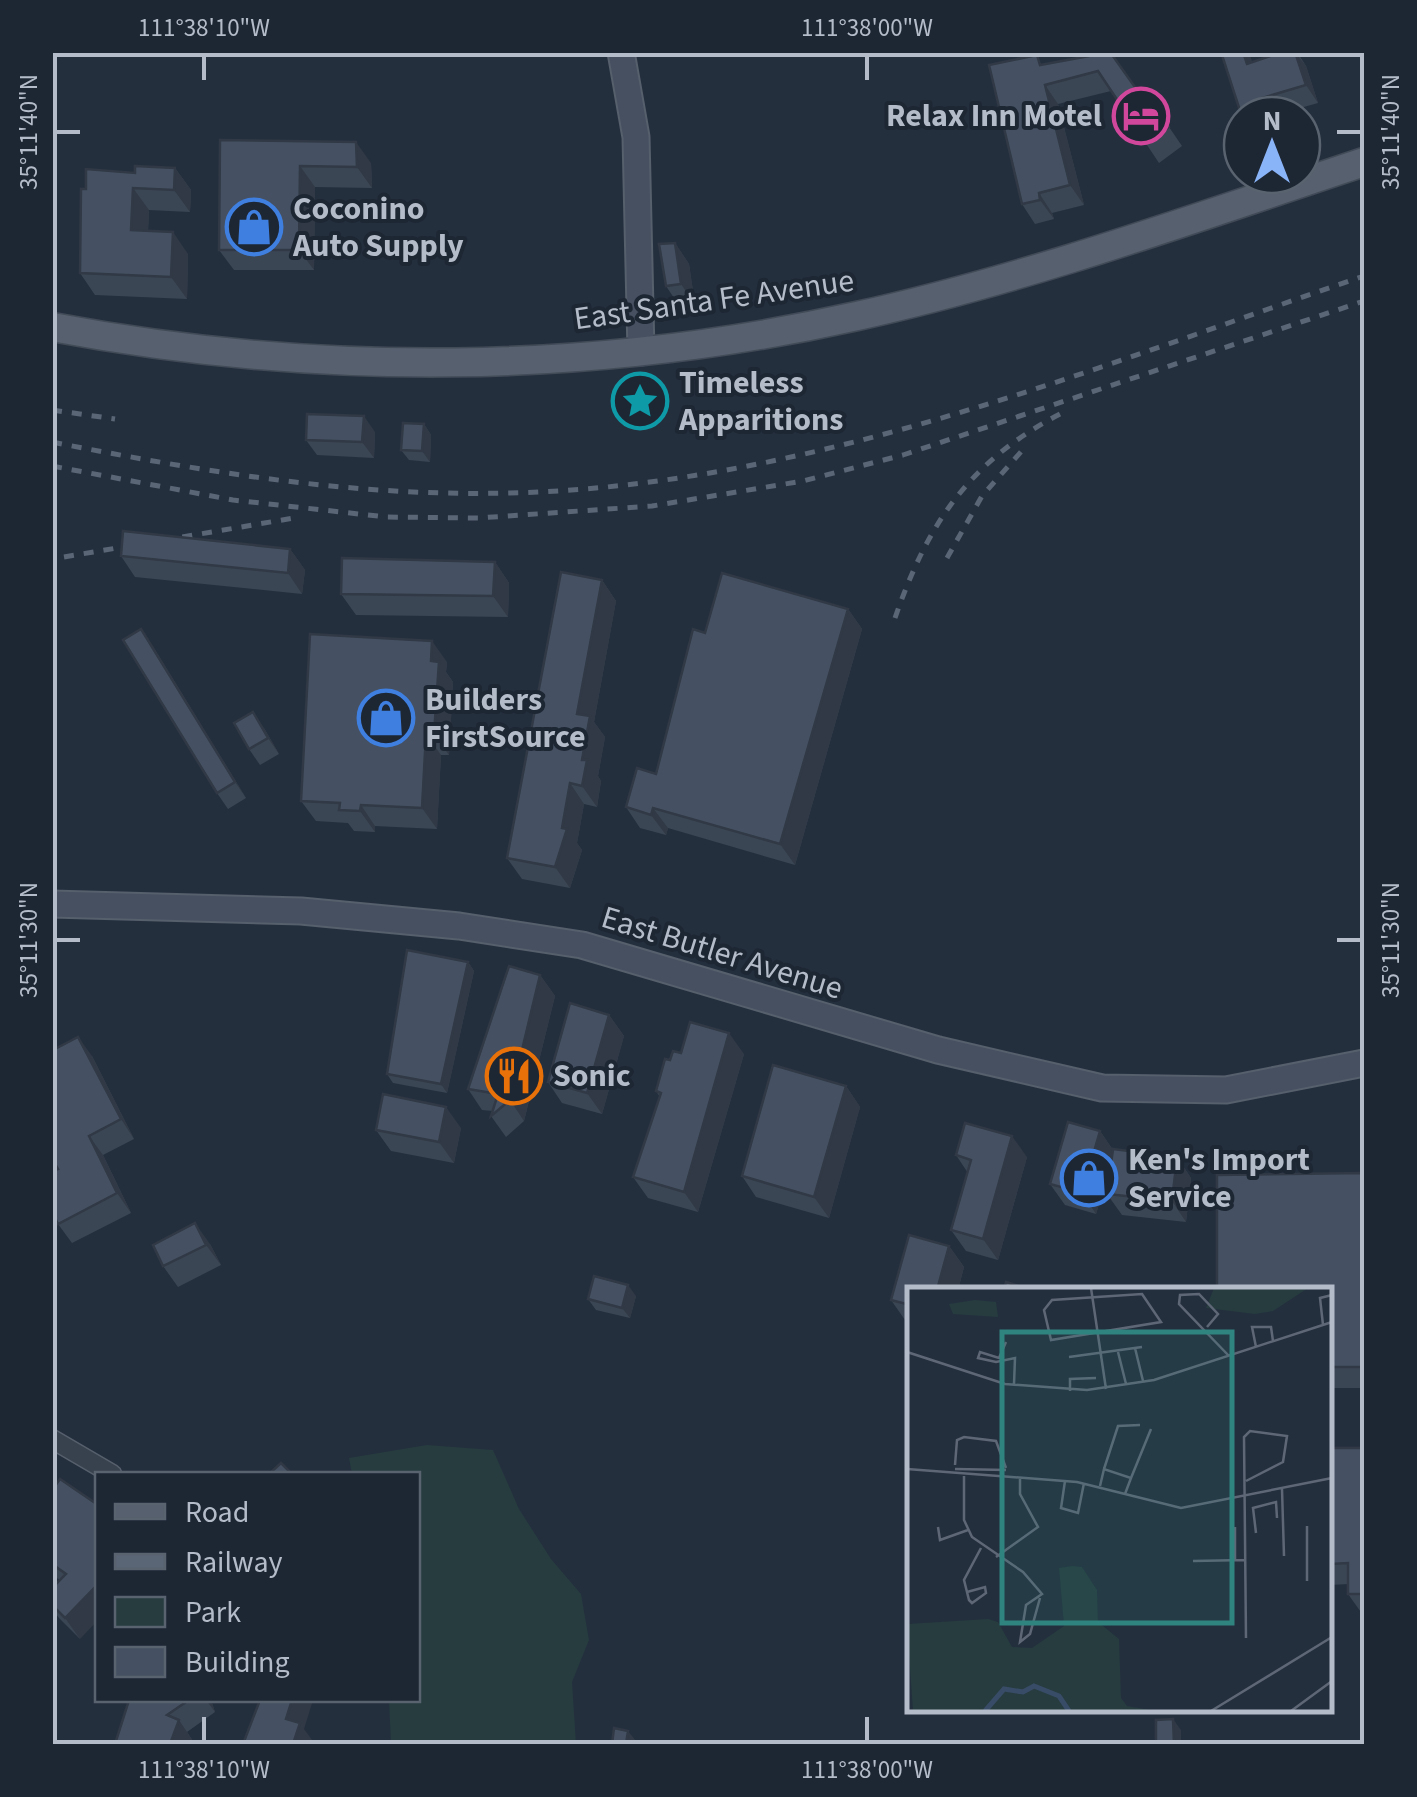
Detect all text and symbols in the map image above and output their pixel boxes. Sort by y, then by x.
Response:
text: 111°38'10"W [138,10,270,46]
text: 111°38'00"W [801,10,933,46]
text: 35°11'40"N [11,74,47,190]
text: 35°11'40"N [1373,74,1409,190]
hotel icon: Relax Inn Motel [1111,86,1171,146]
place label: Relax Inn Motel [886,93,1102,139]
north arrow [1222,95,1322,195]
text: N [1263,101,1281,141]
place label: Coconino Auto Supply [292,186,464,269]
shop icon: Coconino Auto Supply [224,197,284,257]
street label: East Santa Fe Avenue [571,258,857,342]
place label: Timeless Apparitions [678,360,843,443]
place icon: Timeless Apparitions [610,371,670,431]
place label: Builders FirstSource [425,677,586,760]
shop icon: Builders FirstSource [356,688,416,748]
text: 35°11'30"N [11,882,47,998]
text: 35°11'30"N [1373,882,1409,998]
street label: East Butler Avenue [596,894,848,1012]
restaurant icon: Sonic [484,1046,544,1106]
place label: Sonic [553,1053,631,1099]
place label: Ken's Import Service [1128,1137,1310,1220]
shop icon: Ken's Import Service [1059,1148,1119,1208]
inset map [907,1287,1332,1712]
legend [95,1472,420,1702]
text: Road [185,1491,249,1534]
text: Railway [185,1541,283,1584]
text: Park [185,1591,241,1634]
text: Building [185,1641,290,1684]
text: 111°38'10"W [138,1752,270,1788]
text: 111°38'00"W [801,1752,933,1788]

